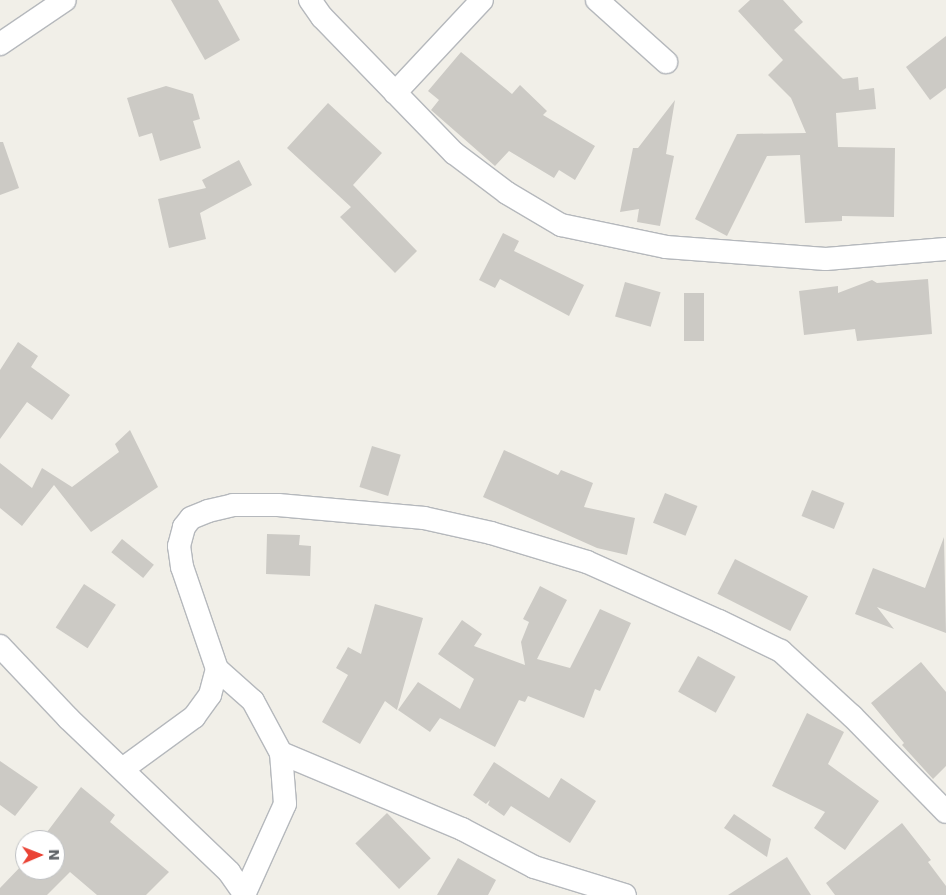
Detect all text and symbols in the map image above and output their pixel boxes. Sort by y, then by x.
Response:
north arrow [15,830,65,880]
text: N [46,849,62,861]

